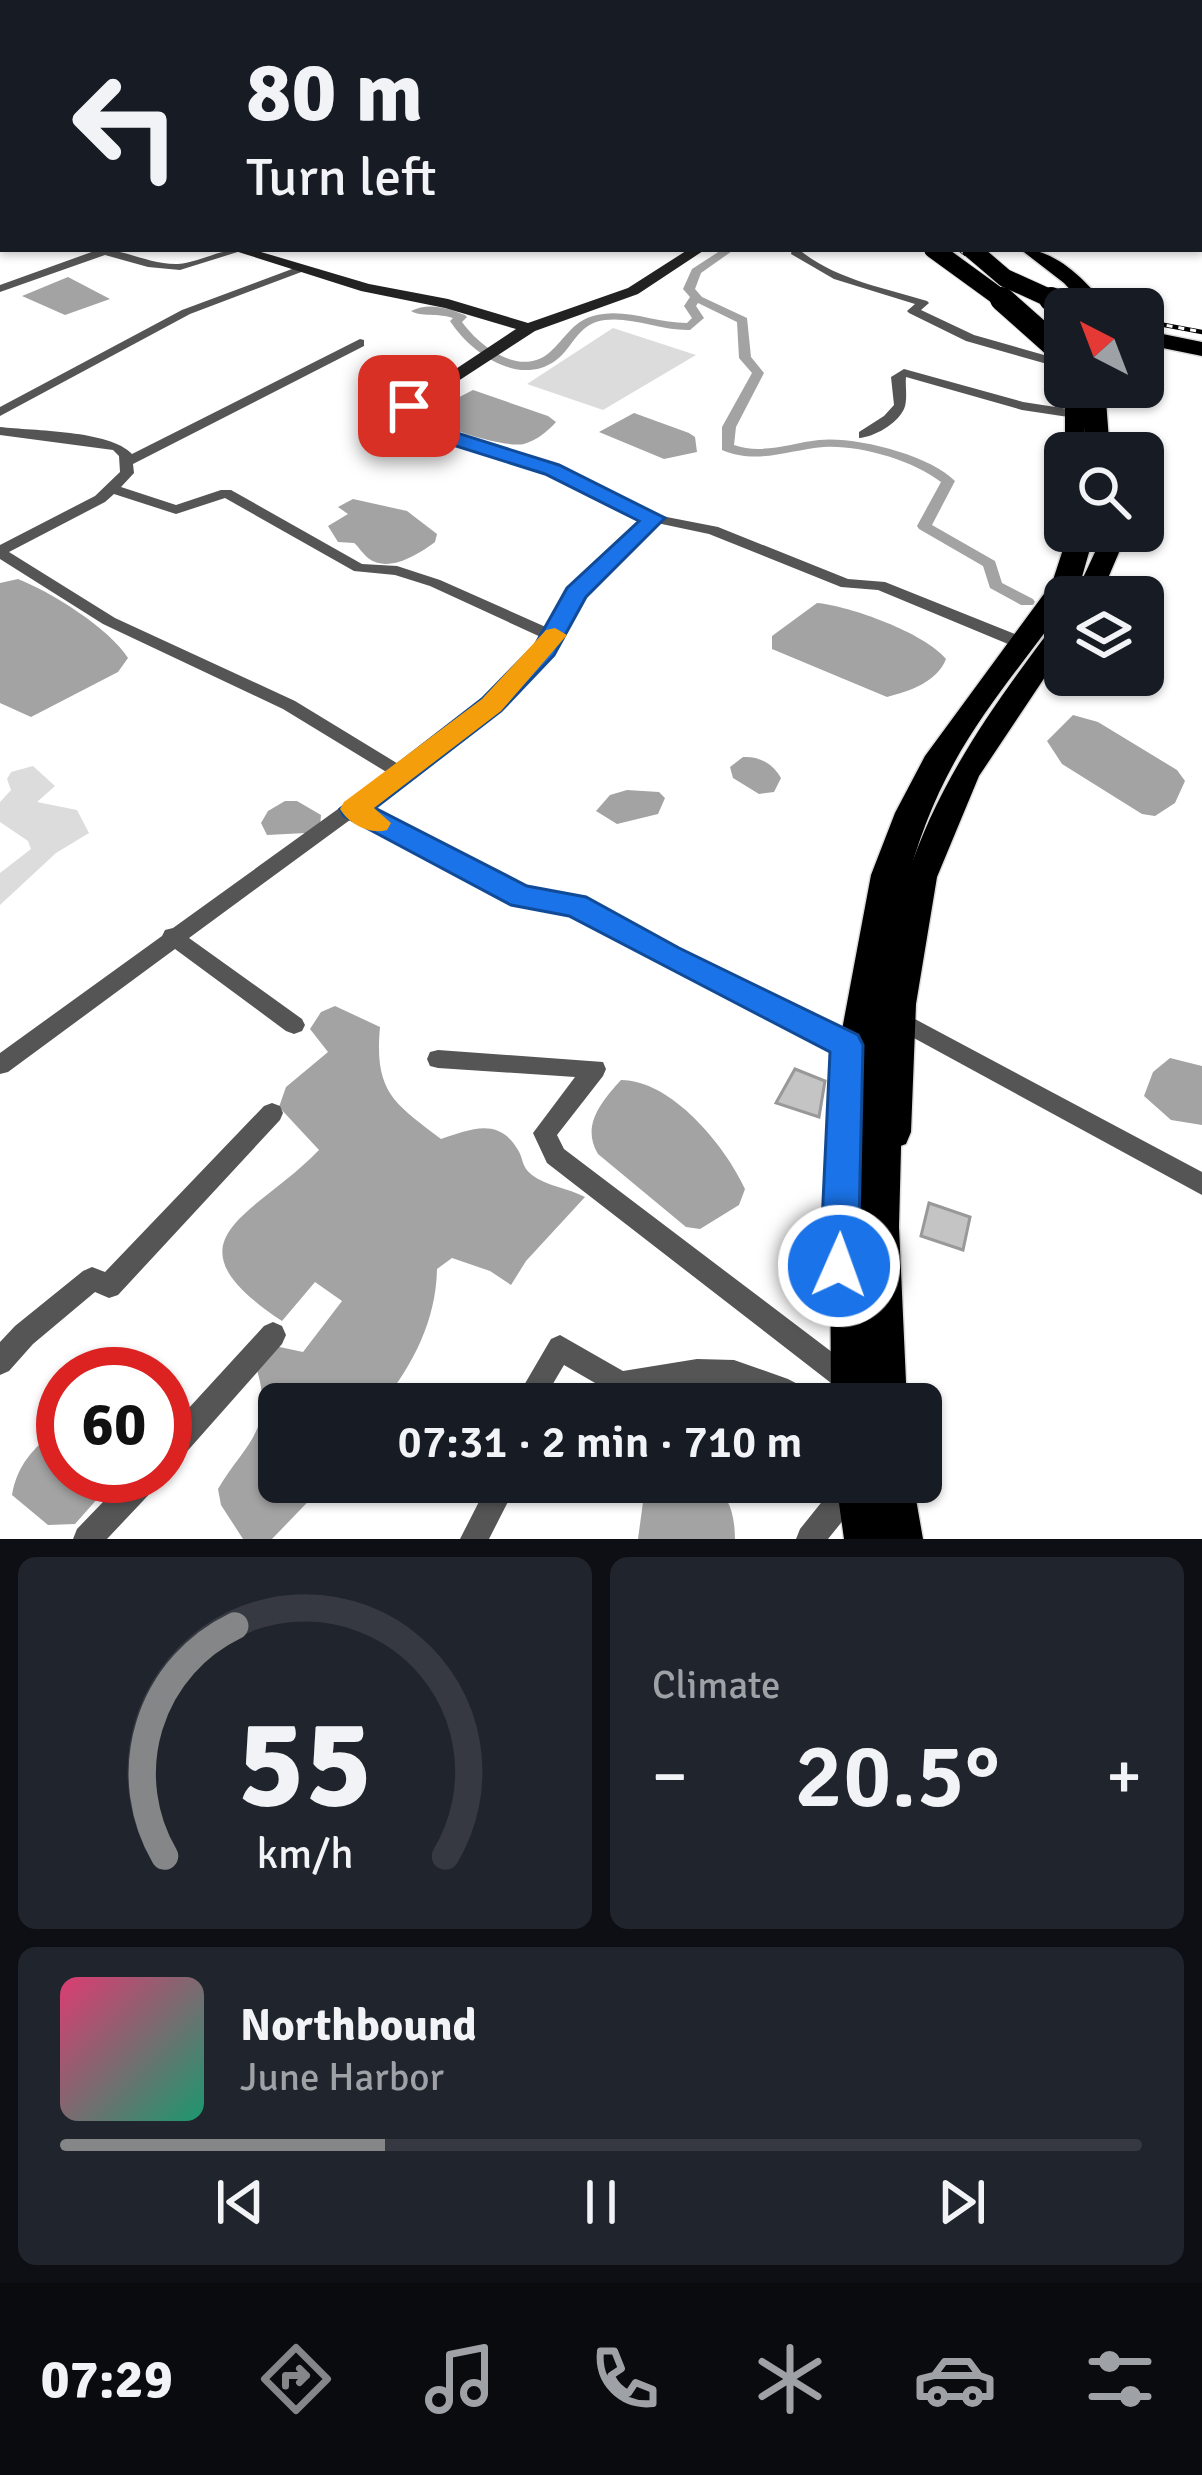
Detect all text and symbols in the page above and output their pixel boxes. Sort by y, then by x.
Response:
text: 80 m [246,41,423,145]
icon: left [48,48,204,204]
text: Turn left [246,144,436,211]
north arrow [1044,288,1164,408]
map controls [1044,288,1164,696]
pin [358,355,460,457]
icon: arrive [376,373,442,439]
button: search [1044,432,1164,552]
button: layers [1044,576,1164,696]
position arrow [776,1203,902,1329]
speed limit sign: 60 [36,1347,192,1503]
text: 07:31 · 2 min · 710 m [398,1415,802,1470]
text: Climate [652,1661,781,1709]
text: 55 [238,1688,372,1841]
text: 20.5° [794,1721,1000,1832]
text: − [652,1736,688,1817]
text: + [1106,1736,1142,1817]
text: km/h [256,1828,354,1881]
text: Northbound [240,1998,477,2053]
text: June Harbor [240,2053,444,2101]
icon: previous [207,2169,273,2235]
icon: pause [568,2169,634,2235]
icon: next [929,2169,995,2235]
icon: directions [254,2337,338,2421]
icon: music [418,2337,502,2421]
icon: phone [583,2337,667,2421]
icon: climate [748,2337,832,2421]
icon: car [913,2337,997,2421]
icon: filters [1078,2337,1162,2421]
text: 07:29 [40,2346,173,2413]

